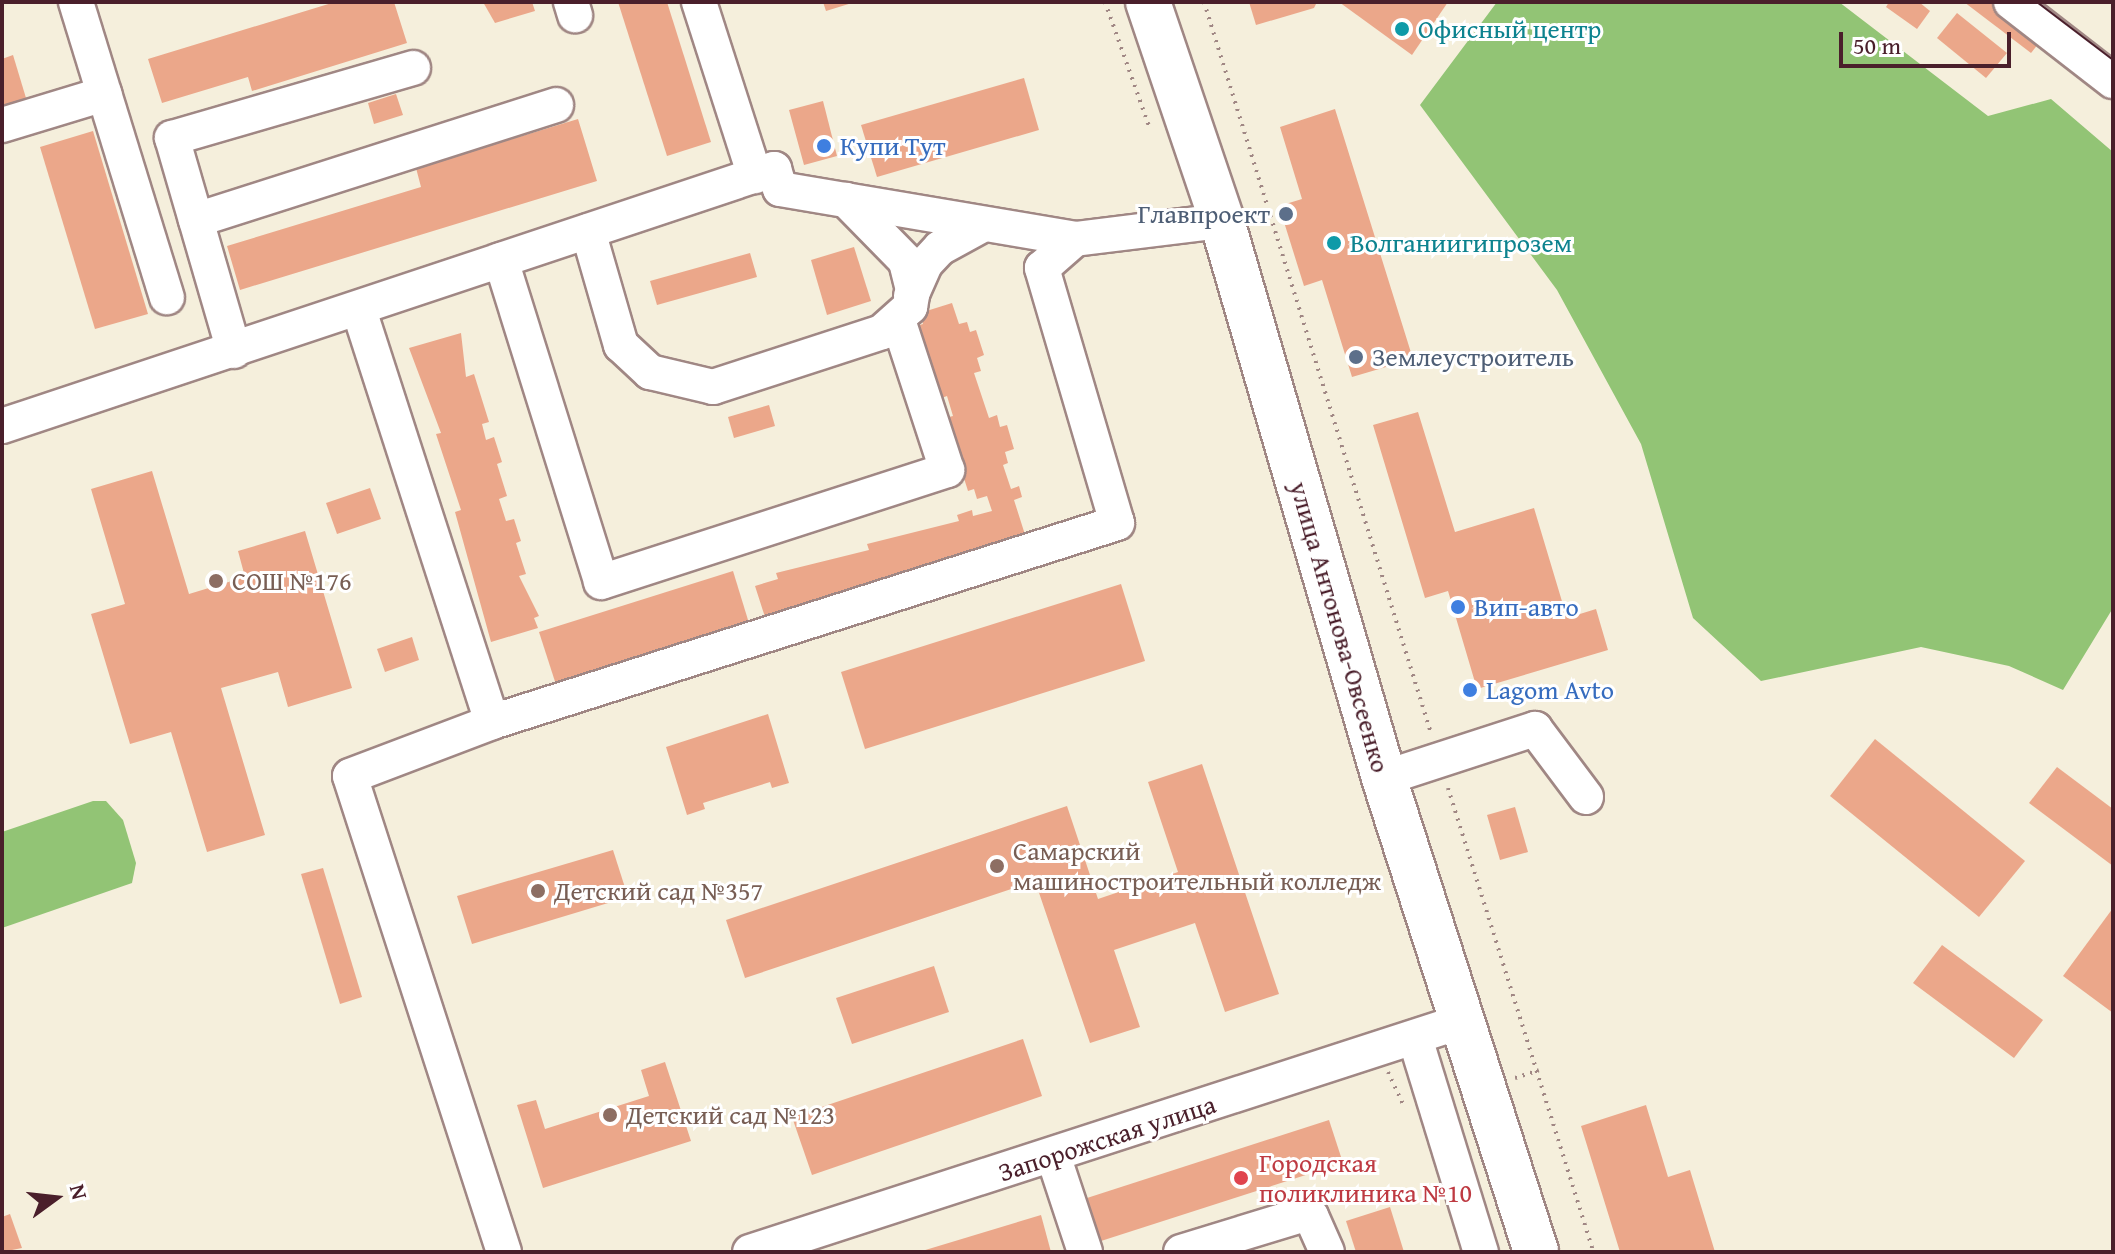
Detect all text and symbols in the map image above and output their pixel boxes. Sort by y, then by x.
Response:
place label: Офисный центр [1418,13,1601,45]
scale bar [1843,16,2015,66]
marker: Офисный центр [1393,20,1411,38]
text: 50 m [1853,28,1901,63]
place label: Купи Тут [840,130,945,162]
marker: Купи Тут [815,137,833,155]
place label: Главпроект [1138,198,1270,230]
marker: Главпроект [1277,205,1295,223]
place label: Волганиигипрозем [1350,227,1572,259]
marker: Волганиигипрозем [1325,234,1343,252]
place label: Землеустроитель [1372,341,1574,373]
marker: Землеустроитель [1347,348,1365,366]
street label: улица Антонова-Овсеенко [1283,478,1397,776]
place label: СОШ №176 [232,565,351,597]
marker: СОШ №176 [207,572,225,590]
place label: Вип-авто [1474,591,1579,623]
marker: Вип-авто [1449,598,1467,616]
place label: Lagom Avto [1486,674,1614,706]
marker: Lagom Avto [1461,681,1479,699]
place label: Самарский машиностроительный колледж [1013,835,1381,896]
marker: Самарский машиностроительный колледж [988,857,1006,875]
place label: Детский сад №357 [554,875,763,907]
marker: Детский сад №357 [529,882,547,900]
street label: Запорожская улица [994,1088,1220,1188]
place label: Детский сад №123 [626,1099,835,1131]
marker: Детский сад №123 [601,1106,619,1124]
place label: Городская поликлиника №10 [1259,1147,1472,1208]
north arrow [16,1158,96,1238]
marker: Городская поликлиника №10 [1230,1167,1252,1189]
text: N [62,1181,97,1203]

